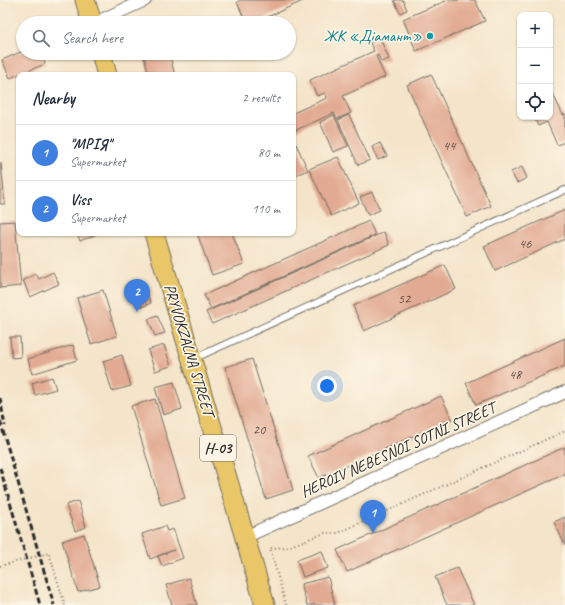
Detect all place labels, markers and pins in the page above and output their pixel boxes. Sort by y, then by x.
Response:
place label: ЖК «Діамант» [324,26,422,46]
marker: ЖК «Діамант» [425,31,435,41]
pin: 2 [124,279,150,312]
pin: 1 [360,500,386,533]

